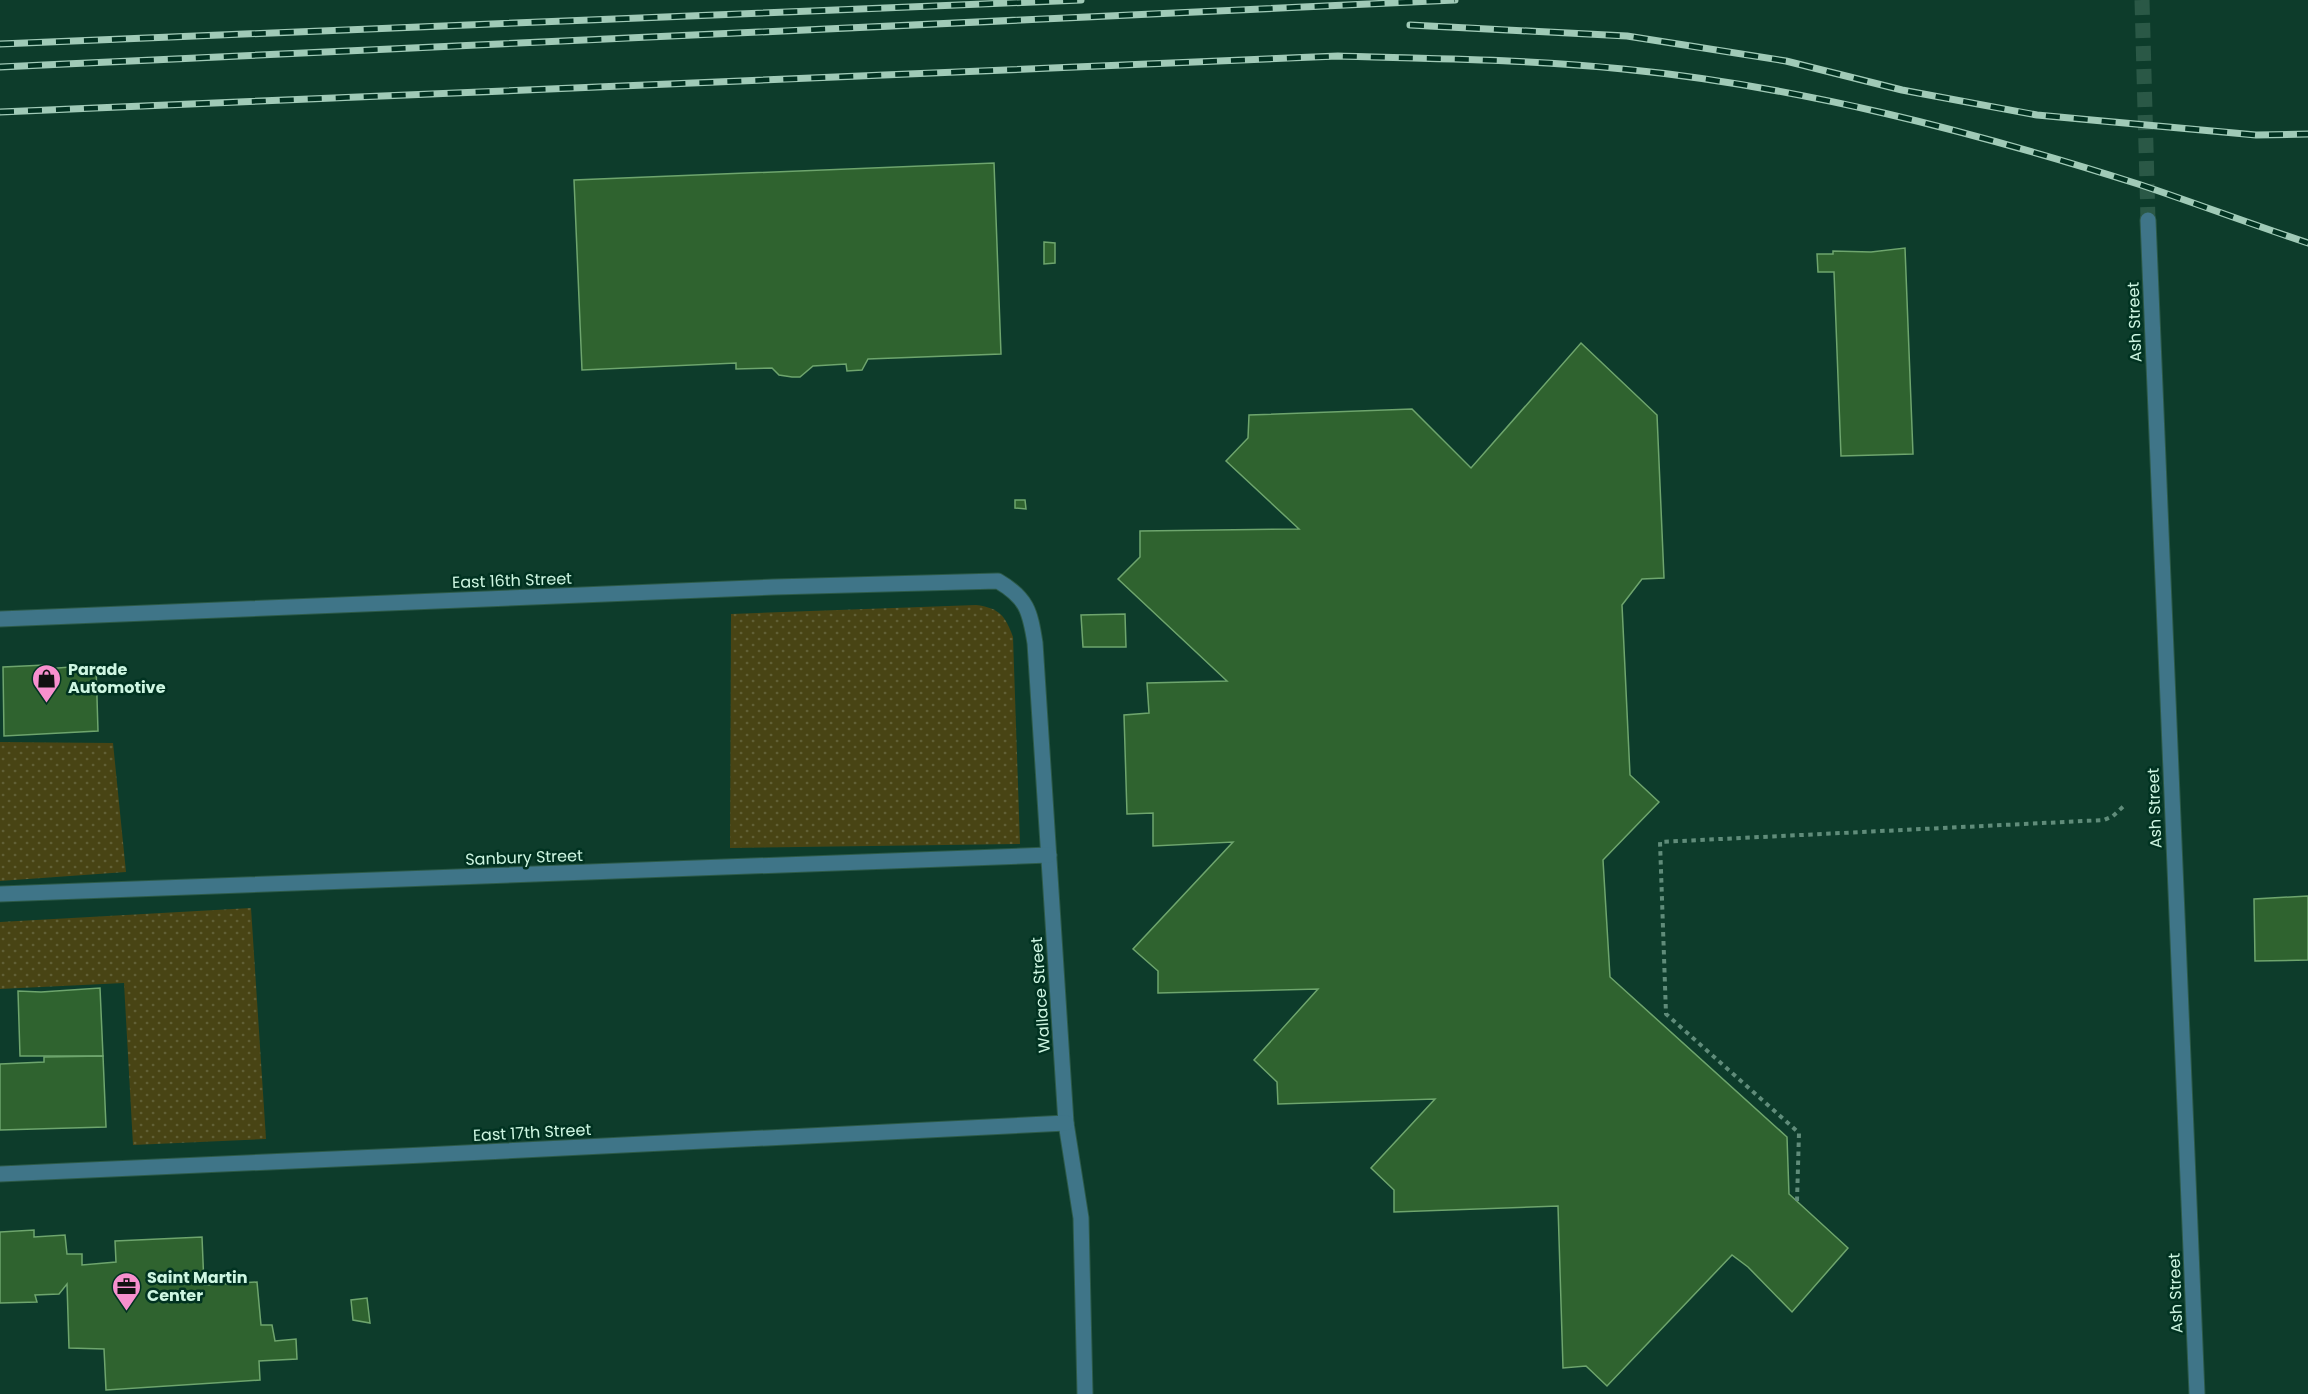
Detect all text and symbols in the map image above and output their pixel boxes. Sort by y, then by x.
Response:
street label: Ash Street [2122,281,2147,363]
street label: East 16th Street [452,567,573,594]
place label: Parade Automotive [68,658,166,699]
shop icon: Parade Automotive [31,662,63,704]
street label: Ash Street [2142,767,2167,849]
street label: Sanbury Street [465,844,583,871]
street label: Wallace Street [1025,936,1056,1054]
street label: East 17th Street [472,1118,592,1147]
street label: Ash Street [2163,1252,2188,1334]
place label: Saint Martin Center [147,1266,248,1307]
office icon: Saint Martin Center [110,1270,142,1312]

